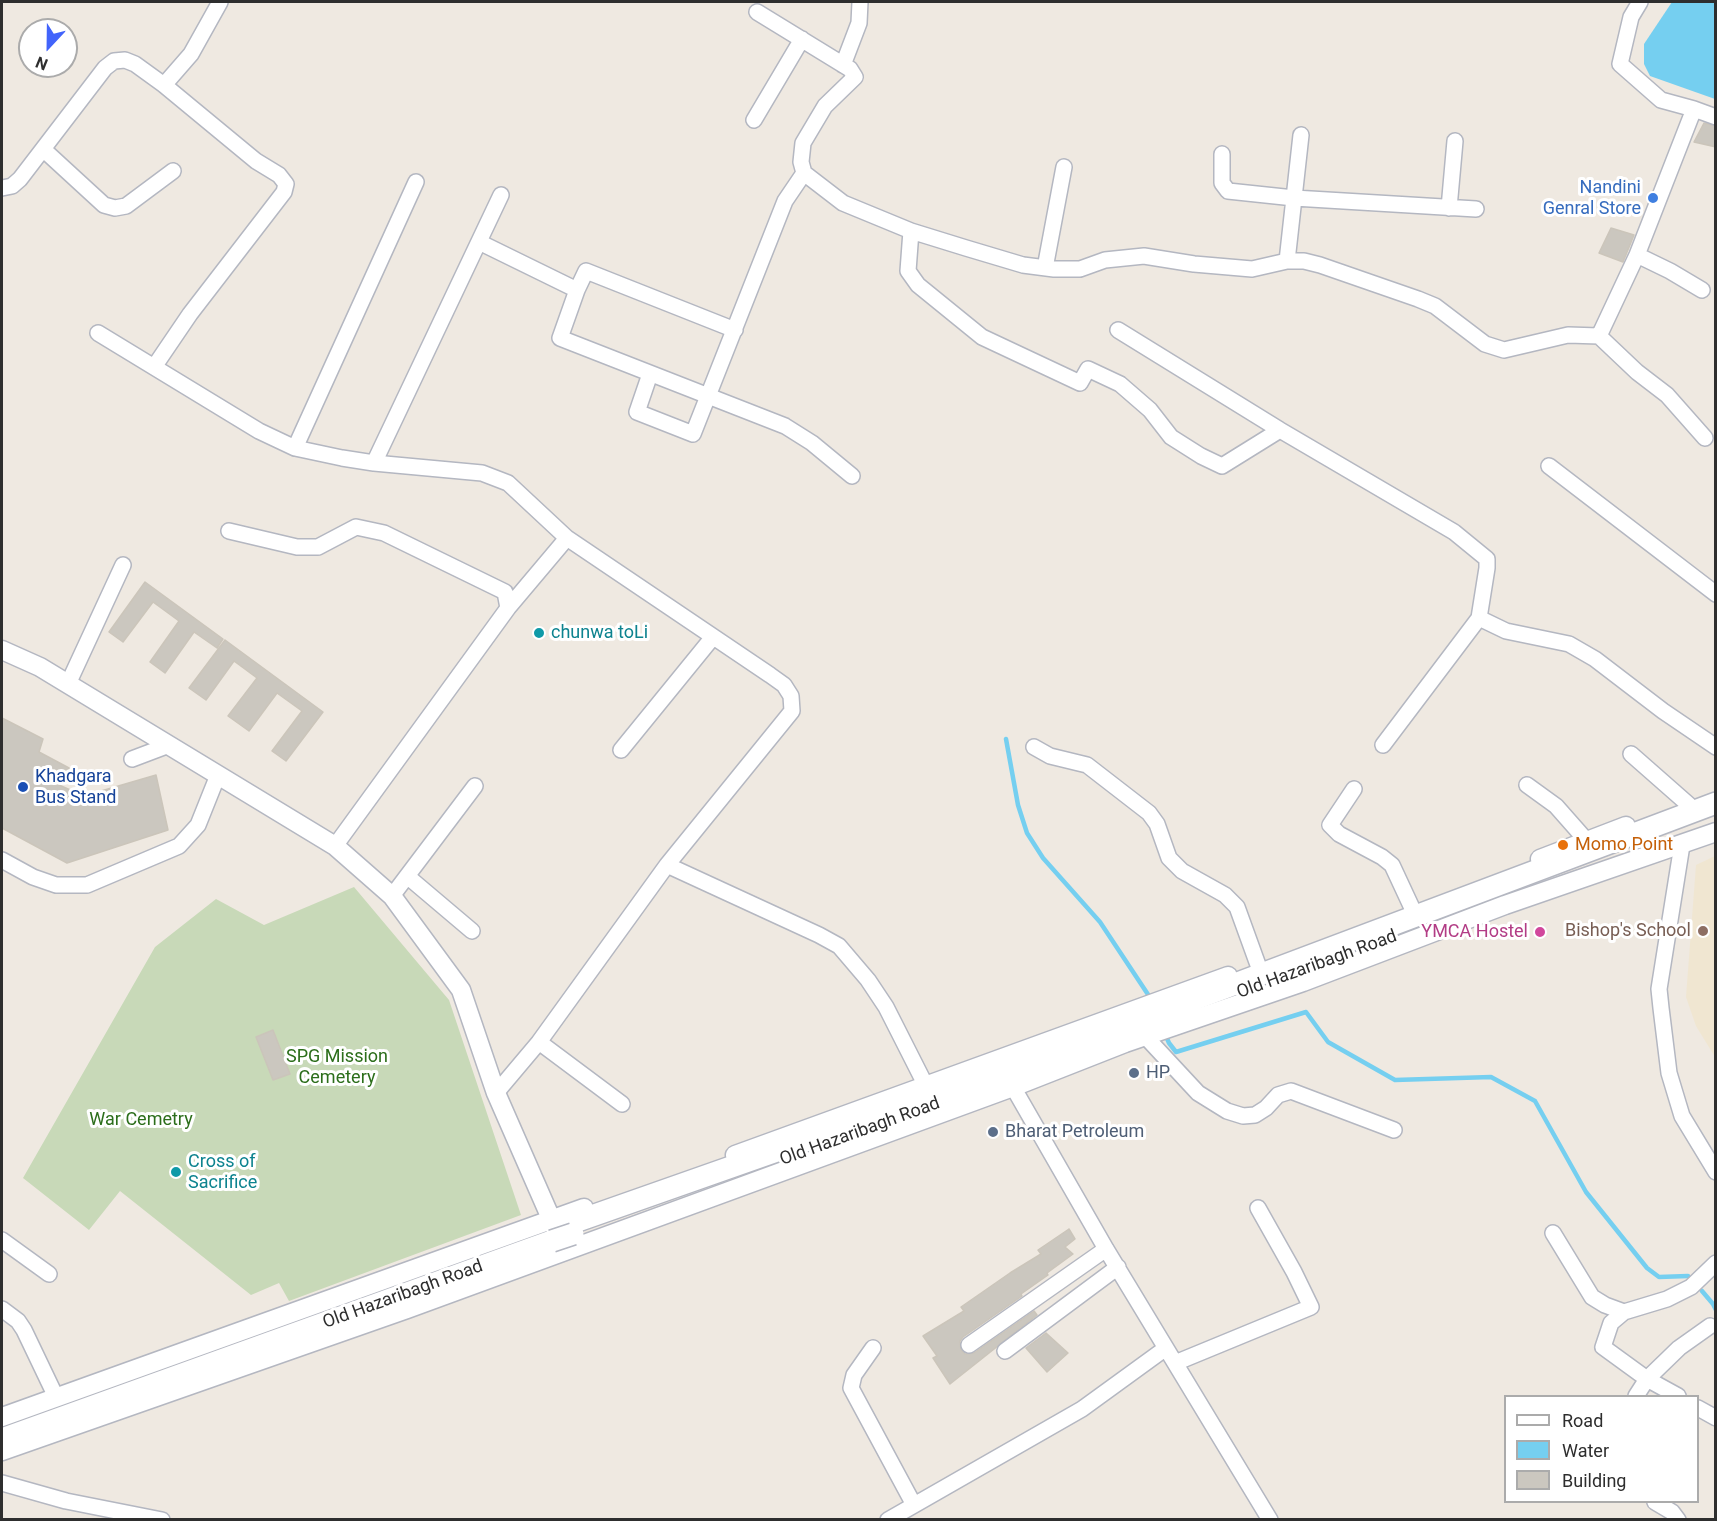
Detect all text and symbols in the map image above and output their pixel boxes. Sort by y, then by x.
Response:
north arrow [18,18,78,78]
text: N [33,52,51,74]
place label: Nandini Genral Store [1543,177,1641,219]
marker: Nandini Genral Store [1646,191,1660,205]
place label: chunwa toLi [551,622,648,644]
marker: chunwa toLi [532,626,546,640]
place label: Khadgara Bus Stand [35,766,116,808]
marker: Khadgara Bus Stand [16,780,30,794]
place label: Momo Point [1575,834,1673,856]
marker: Momo Point [1556,838,1570,852]
place label: Bishop's School [1565,920,1691,942]
place label: YMCA Hostel [1421,921,1528,943]
marker: Bishop's School [1696,924,1710,938]
marker: YMCA Hostel [1533,925,1547,939]
street label: Old Hazaribagh Road [1234,926,1400,1004]
park label: SPG Mission Cemetery [286,1046,388,1088]
place label: HP [1146,1062,1170,1084]
marker: HP [1127,1066,1141,1080]
street label: Old Hazaribagh Road [777,1093,943,1171]
park label: War Cemetry [89,1109,193,1131]
place label: Bharat Petroleum [1005,1121,1144,1143]
marker: Bharat Petroleum [986,1125,1000,1139]
place label: Cross of Sacrifice [188,1151,257,1194]
marker: Cross of Sacrifice [169,1165,183,1179]
street label: Old Hazaribagh Road [320,1256,486,1334]
legend [1504,1395,1699,1503]
text: Road [1562,1410,1603,1431]
text: Water [1562,1440,1609,1461]
text: Building [1562,1470,1626,1491]

